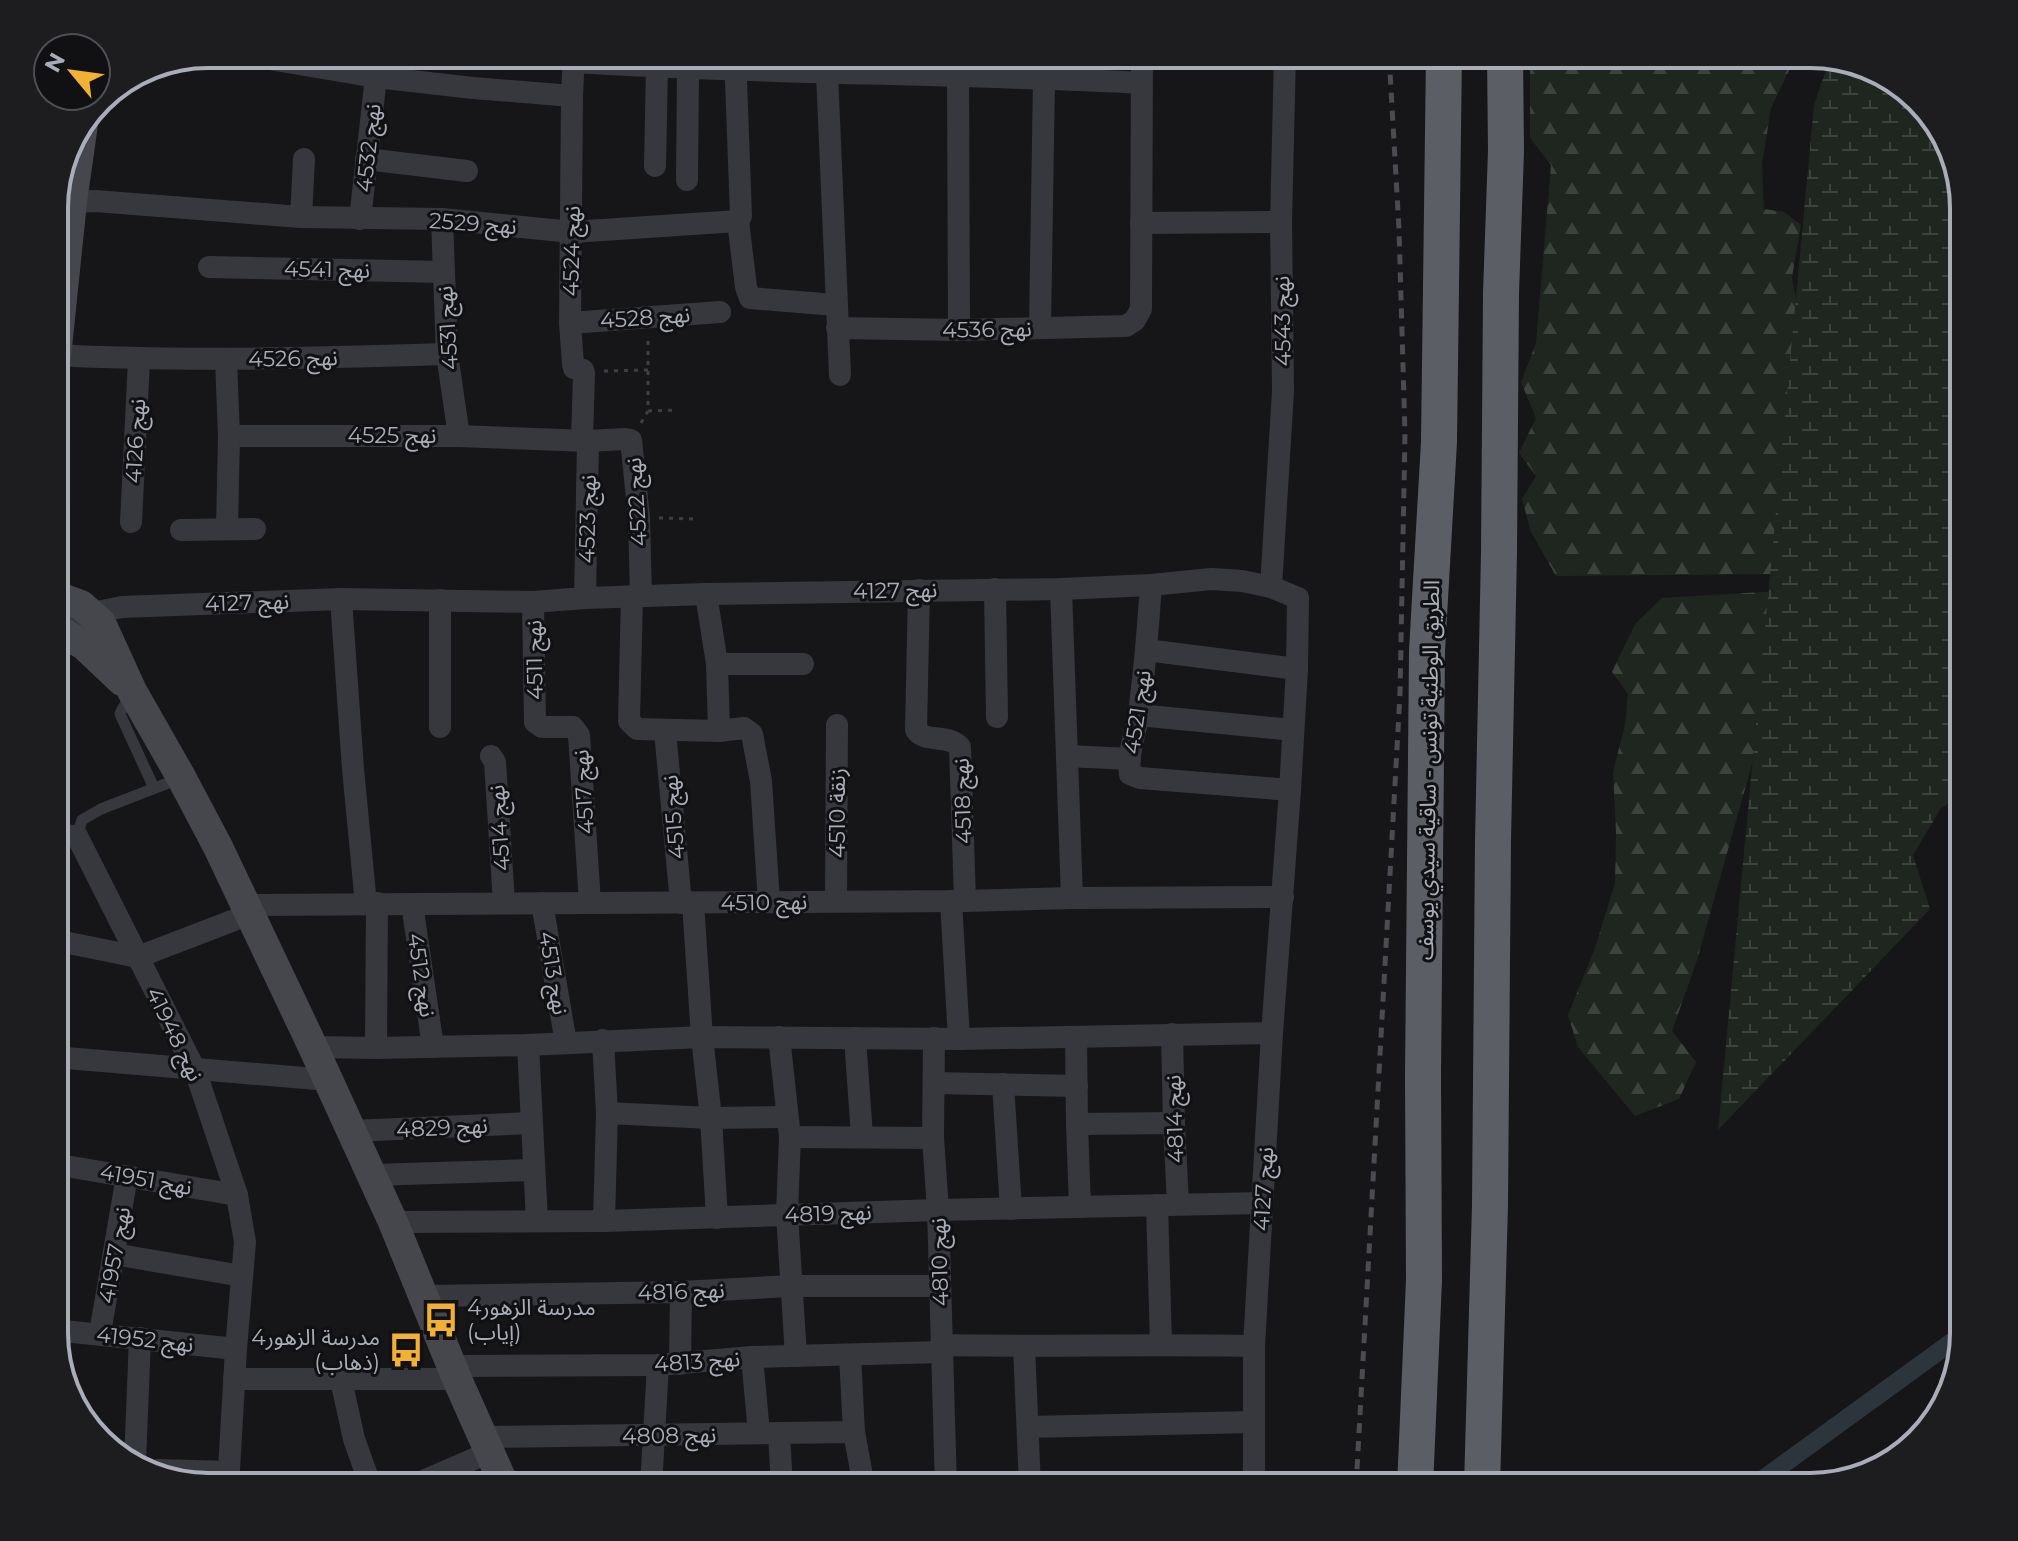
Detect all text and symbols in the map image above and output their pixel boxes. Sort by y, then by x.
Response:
north arrow [32,32,112,112]
text: N [39,48,71,77]
street label: نهج 4532 [350,103,390,194]
street label: نهج 4524 [557,206,589,297]
street label: نهج 2529 [428,207,518,243]
street label: نهج 4541 [284,255,370,287]
street label: نهج 4543 [1268,275,1300,367]
street label: نهج 4531 [431,285,467,371]
street label: نهج 4528 [599,301,691,337]
street label: نهج 4536 [942,315,1032,347]
street label: نهج 4526 [248,344,338,376]
street label: نهج 4126 [120,398,154,484]
street label: نهج 4525 [348,422,436,452]
street label: نهج 4522 [620,456,656,547]
street label: نهج 4523 [573,474,605,564]
street label: نهج 4127 [853,576,938,608]
street label: الطريق الوطنية تونس - ساقية سيدي يوسف [1412,580,1448,960]
street label: نهج 4127 [204,588,290,620]
street label: نهج 4511 [520,620,552,700]
street label: نهج 4521 [1118,668,1160,756]
street label: نهج 4517 [567,748,603,835]
street label: نهج 4518 [948,757,980,844]
street label: زنقة 4510 [824,768,851,858]
street label: نهج 4515 [656,773,694,860]
street label: نهج 4514 [483,784,519,872]
street label: نهج 4510 [720,888,808,920]
street label: نهج 4513 [530,929,574,1018]
street label: نهج 4512 [399,931,441,1019]
street label: نهج 41948 [138,983,209,1087]
street label: نهج 4814 [1159,1074,1193,1164]
street label: نهج 4829 [395,1112,489,1146]
street label: نهج 4127 [1248,1146,1282,1232]
street label: نهج 41951 [97,1158,194,1204]
street label: نهج 4819 [784,1198,872,1232]
street label: نهج 41957 [93,1205,139,1306]
street label: نهج 4810 [924,1217,958,1307]
street label: نهج 4816 [637,1276,725,1310]
place label: مدرسة الزهور4 (إياب) [467,1294,596,1347]
bus stop icon: مدرسة الزهور4 (إياب) [422,1301,460,1339]
street label: نهج 41952 [95,1321,195,1361]
place label: مدرسة الزهور4 (ذهاب) [251,1324,380,1376]
bus stop icon: مدرسة الزهور4 (ذهاب) [387,1331,425,1369]
street label: نهج 4813 [653,1345,741,1381]
street label: نهج 4808 [622,1421,717,1453]

